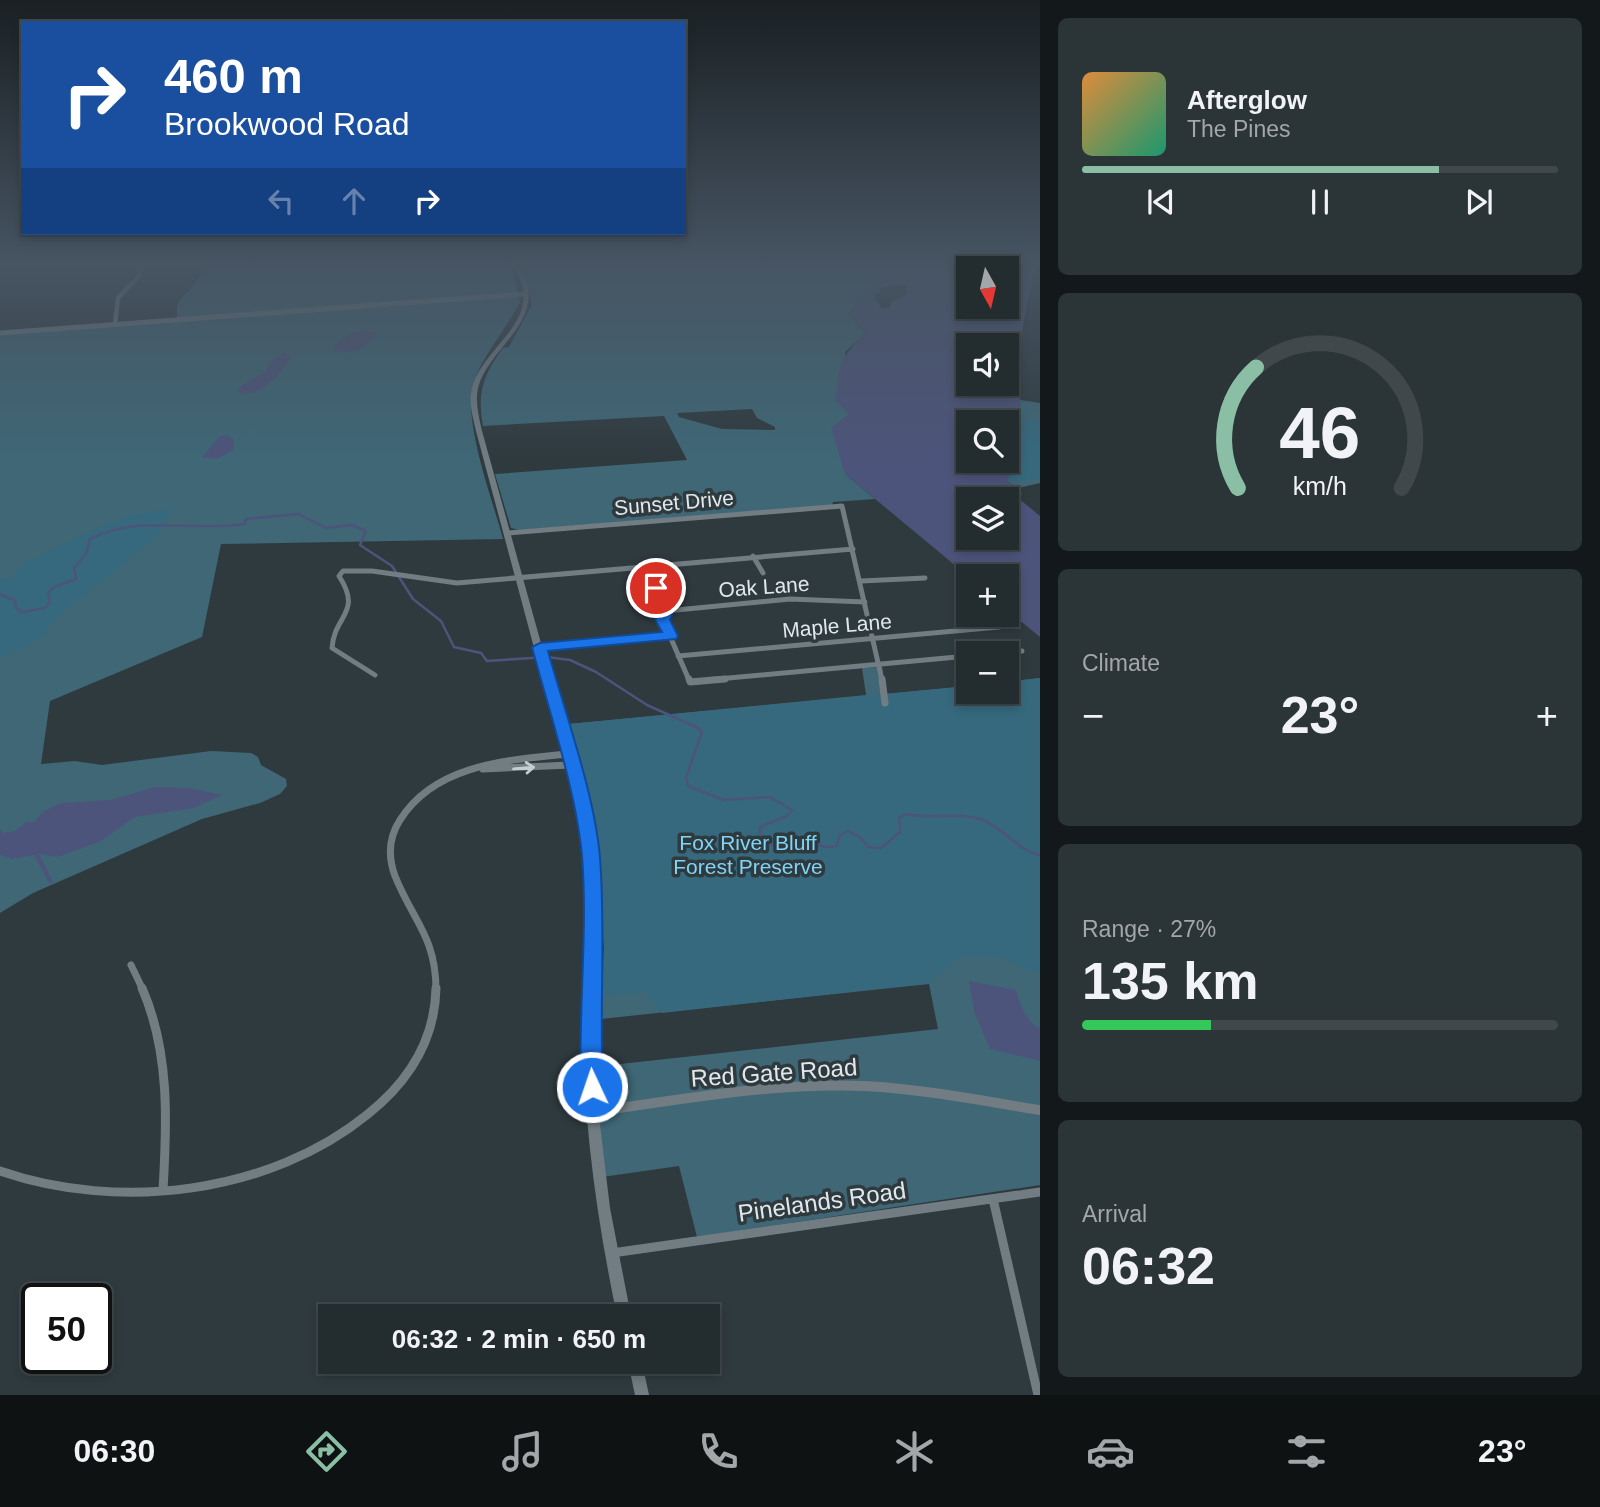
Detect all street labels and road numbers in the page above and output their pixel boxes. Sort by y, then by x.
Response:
street label: Sunset Drive [613,486,735,519]
street label: Oak Lane [718,572,810,601]
street label: Maple Lane [781,609,893,642]
street label: Red Gate Road [690,1053,858,1092]
street label: Pinelands Road [736,1176,908,1227]

